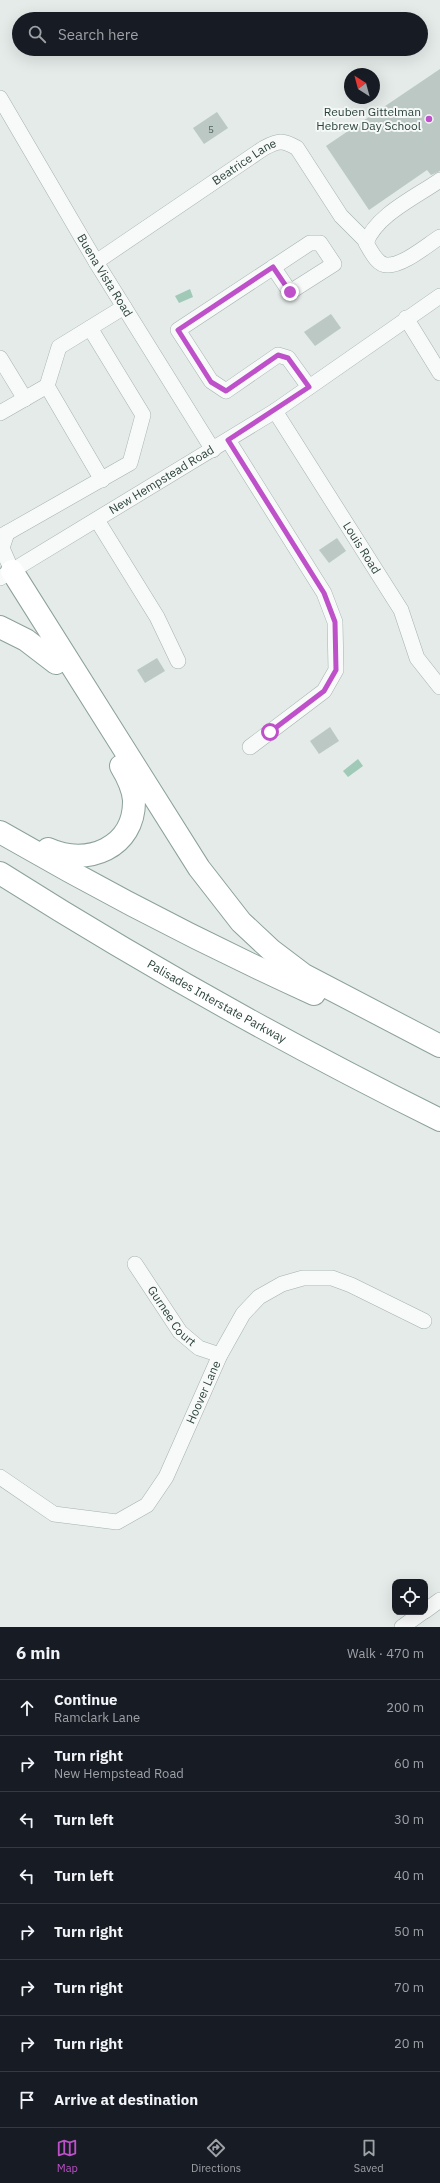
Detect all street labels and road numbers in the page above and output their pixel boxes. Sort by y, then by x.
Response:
street label: Beatrice Lane [209,135,279,188]
street label: Buena Vista Road [74,231,136,319]
street label: New Hempstead Road [106,442,216,517]
street label: Louis Road [340,519,384,576]
street label: Palisades Interstate Parkway [145,956,289,1046]
street label: Gurnee Court [145,1283,199,1349]
street label: Hoover Lane [183,1358,224,1426]

